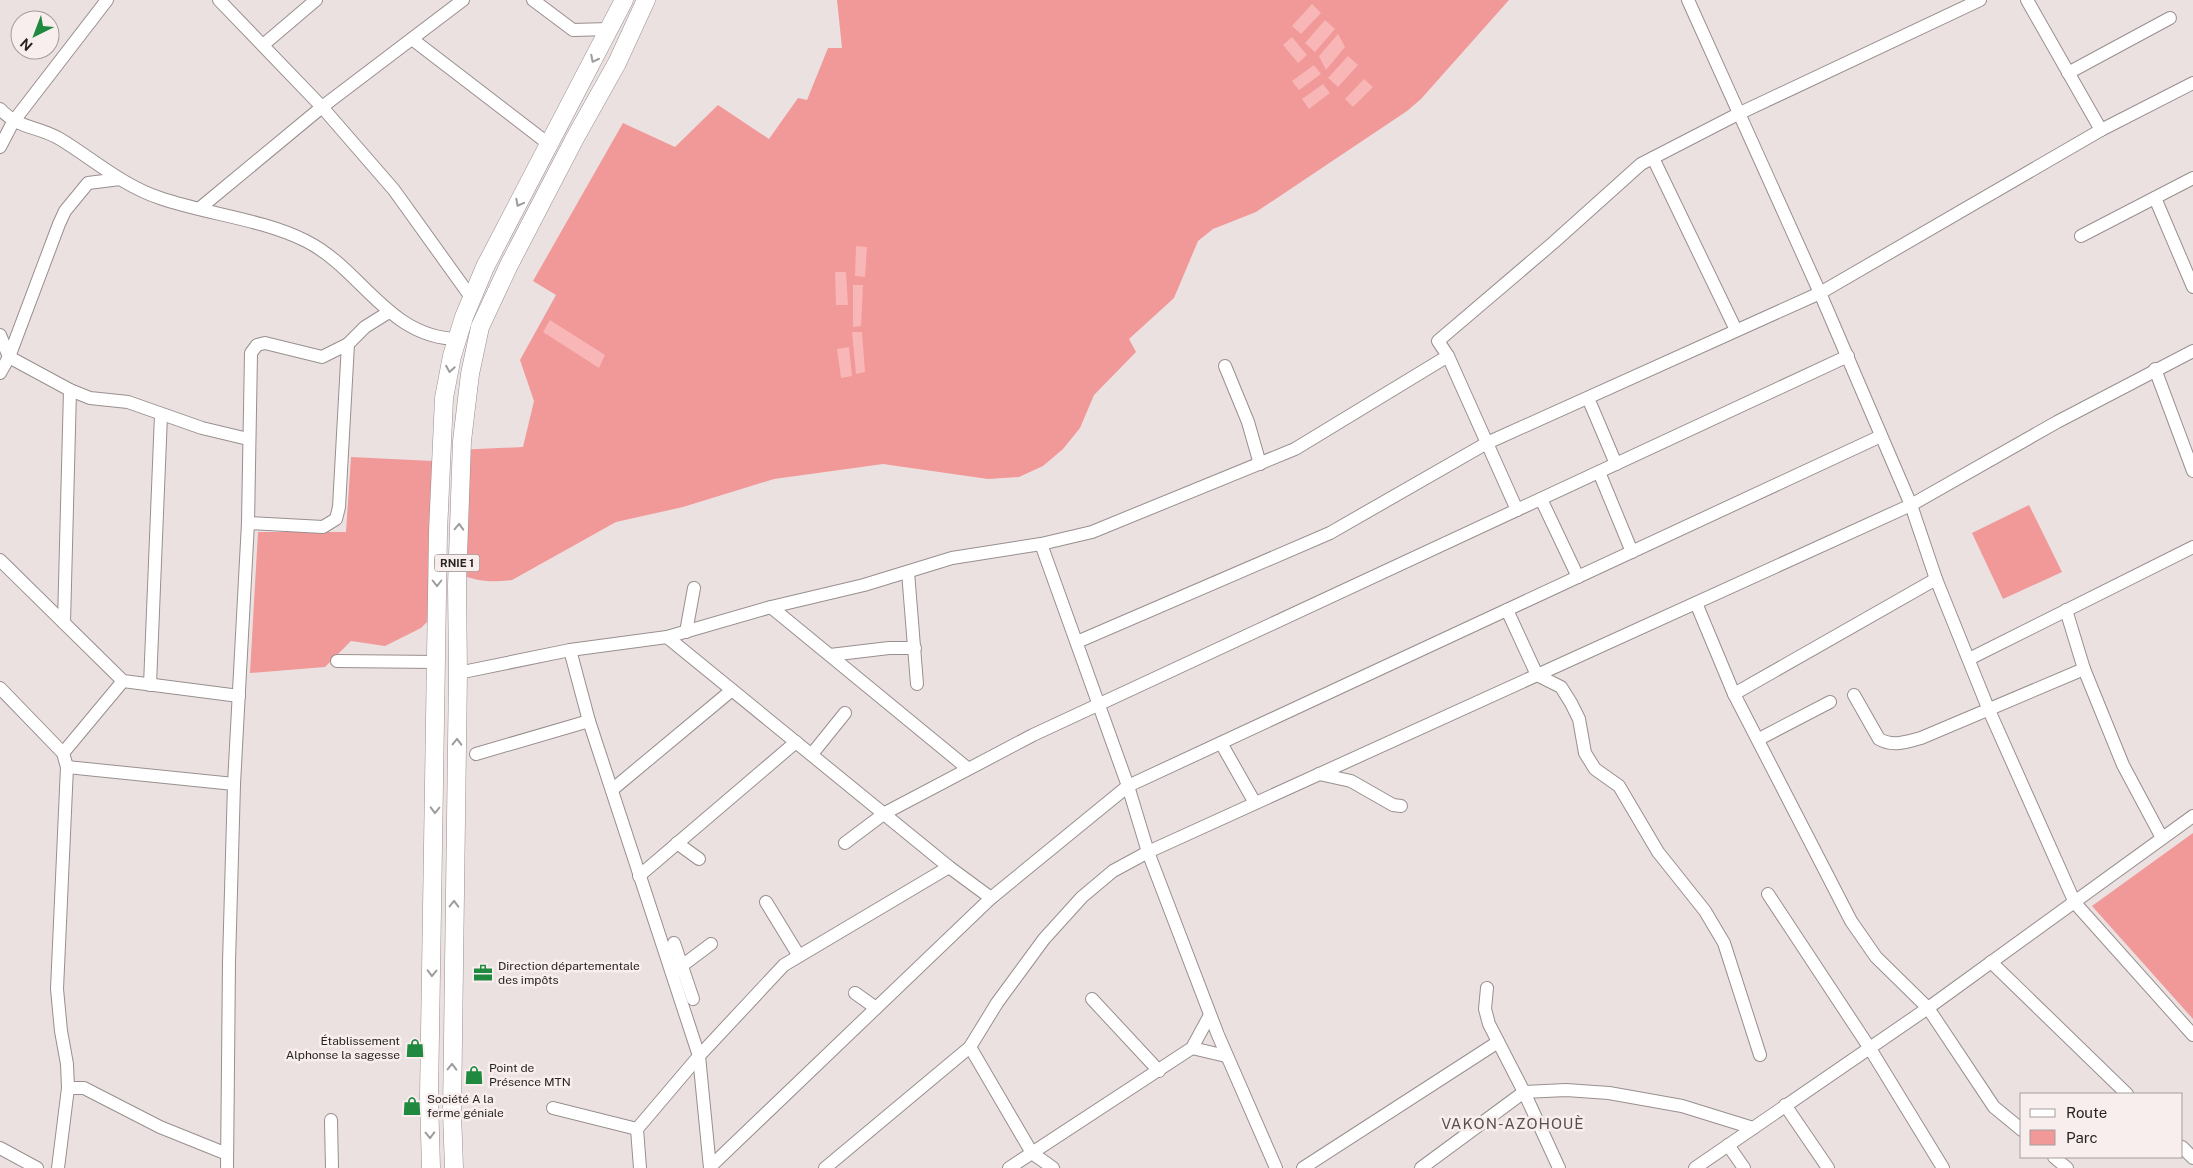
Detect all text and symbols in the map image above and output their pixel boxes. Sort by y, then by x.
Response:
north arrow [10,10,60,60]
text: N [17,35,36,54]
one-way arrow [590,54,600,63]
one-way arrow [515,198,525,207]
one-way arrow [446,364,456,373]
one-way arrow [454,523,464,530]
road number: RNIE 1 [434,554,480,572]
one-way arrow [432,579,443,587]
one-way arrow [451,738,462,746]
one-way arrow [429,806,440,814]
one-way arrow [449,900,459,908]
place label: Direction départementale des impôts [498,959,640,987]
office icon: Direction départementale des impôts [472,962,494,984]
one-way arrow [426,969,437,977]
place label: Établissement Alphonse la sagesse [286,1034,400,1062]
shop icon: Établissement Alphonse la sagesse [404,1037,426,1059]
place label: Point de Présence MTN [489,1061,571,1089]
one-way arrow [447,1063,457,1070]
shop icon: Point de Présence MTN [463,1064,485,1086]
place label: Société A la ferme géniale [427,1092,504,1120]
legend [2020,1093,2183,1158]
shop icon: Société A la ferme géniale [401,1095,423,1117]
text: Route [2066,1104,2107,1121]
district label: VAKON-AZOHOUÈ [1441,1115,1585,1132]
text: Parc [2066,1129,2098,1146]
one-way arrow [425,1132,435,1139]

